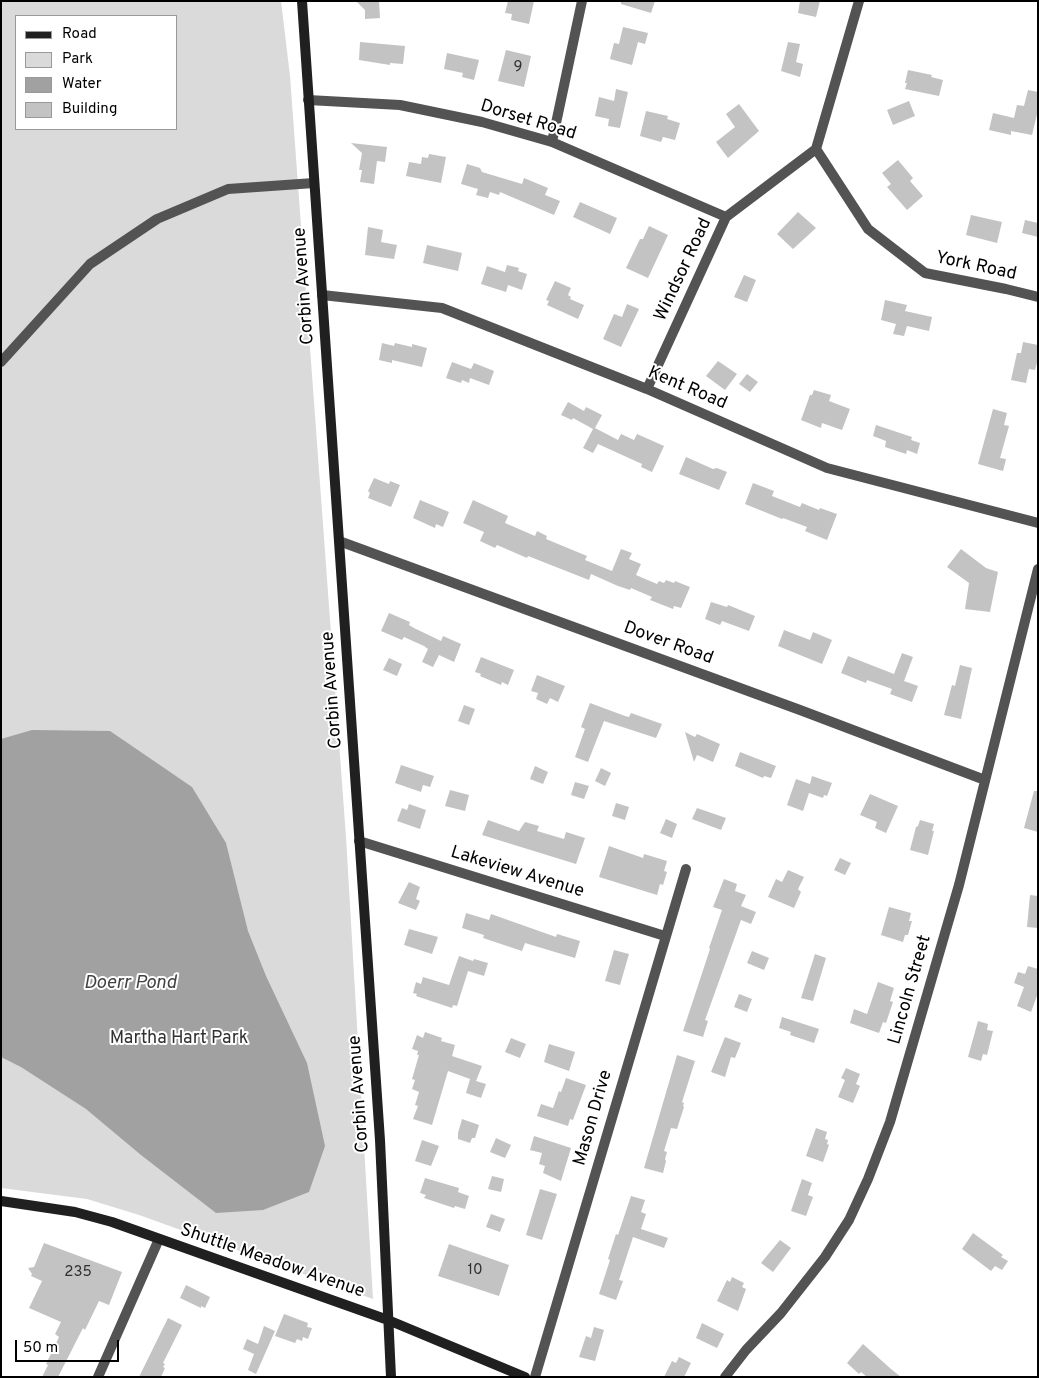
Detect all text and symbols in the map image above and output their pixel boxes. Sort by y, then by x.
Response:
legend [15,15,178,130]
text: Road [62,25,97,44]
text: Park [62,50,93,69]
house number: 9 [514,59,522,77]
text: Water [62,75,101,94]
street label: Dorset Road [477,96,579,146]
text: Building [62,100,117,119]
street label: Windsor Road [651,215,717,325]
street label: Corbin Avenue [290,226,320,346]
street label: York Road [934,248,1018,286]
street label: Kent Road [644,363,730,415]
street label: Dover Road [620,618,716,670]
street label: Corbin Avenue [318,630,348,750]
street label: Lakeview Avenue [448,842,586,904]
street label: Lincoln Street [885,933,937,1047]
water label: Doerr Pond [84,973,176,995]
park label: Martha Hart Park [110,1028,248,1050]
street label: Corbin Avenue [345,1034,375,1154]
street label: Mason Drive [570,1068,618,1168]
street label: Shuttle Meadow Avenue [177,1220,367,1304]
house number: 10 [467,1262,483,1280]
house number: 235 [64,1264,92,1282]
scale bar [18,1330,121,1362]
text: 50 m [23,1339,58,1358]

